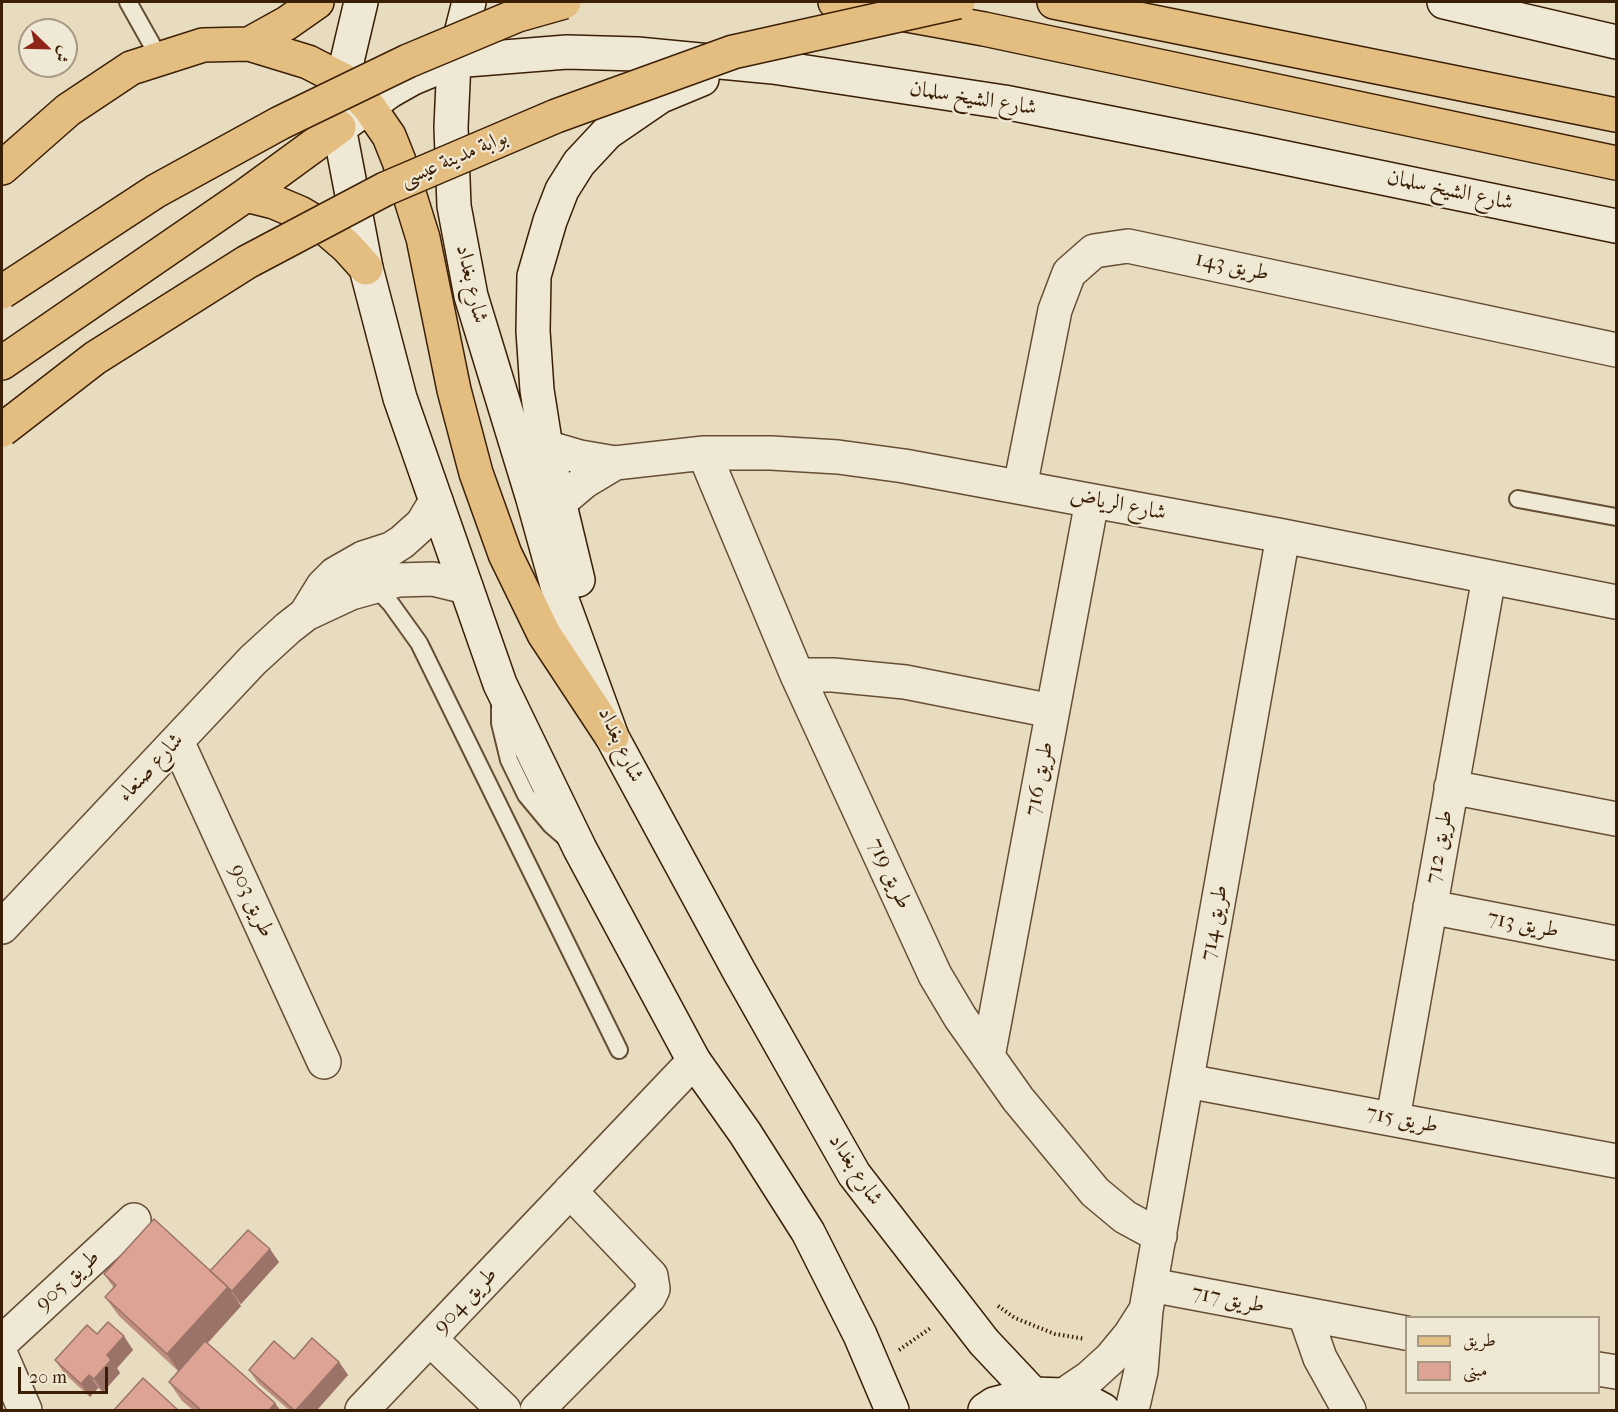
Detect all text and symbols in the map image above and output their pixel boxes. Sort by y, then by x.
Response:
north arrow [18,18,78,78]
text: ش [51,43,75,65]
street label: شارع الشيخ سلمان [907,76,1039,122]
street label: بوابة مدينة عيسى [396,125,512,193]
street label: شارع الشيخ سلمان [1384,165,1516,217]
street label: شارع بغداد [449,242,493,326]
street label: طريق 143 [1193,246,1271,288]
street label: شارع الرياض [1068,483,1168,527]
street label: شارع بغداد [591,703,649,787]
street label: شارع صنعاء [112,728,190,808]
street label: طريق 716 [1020,740,1060,818]
street label: طريق 712 [1421,808,1459,886]
street label: طريق 719 [861,834,917,914]
street label: طريق 903 [223,860,279,942]
street label: طريق 714 [1195,883,1235,963]
street label: طريق 713 [1485,905,1561,945]
street label: طريق 715 [1364,1100,1440,1140]
street label: شارع بغداد [822,1129,888,1211]
street label: طريق 905 [30,1245,106,1317]
street label: طريق 904 [429,1262,503,1340]
street label: طريق 717 [1189,1280,1267,1320]
legend [1405,1316,1600,1394]
text: طريق [1463,1330,1496,1351]
scale bar [21,1355,111,1393]
text: مبنى [1463,1360,1488,1381]
text: 20 m [29,1367,67,1388]

